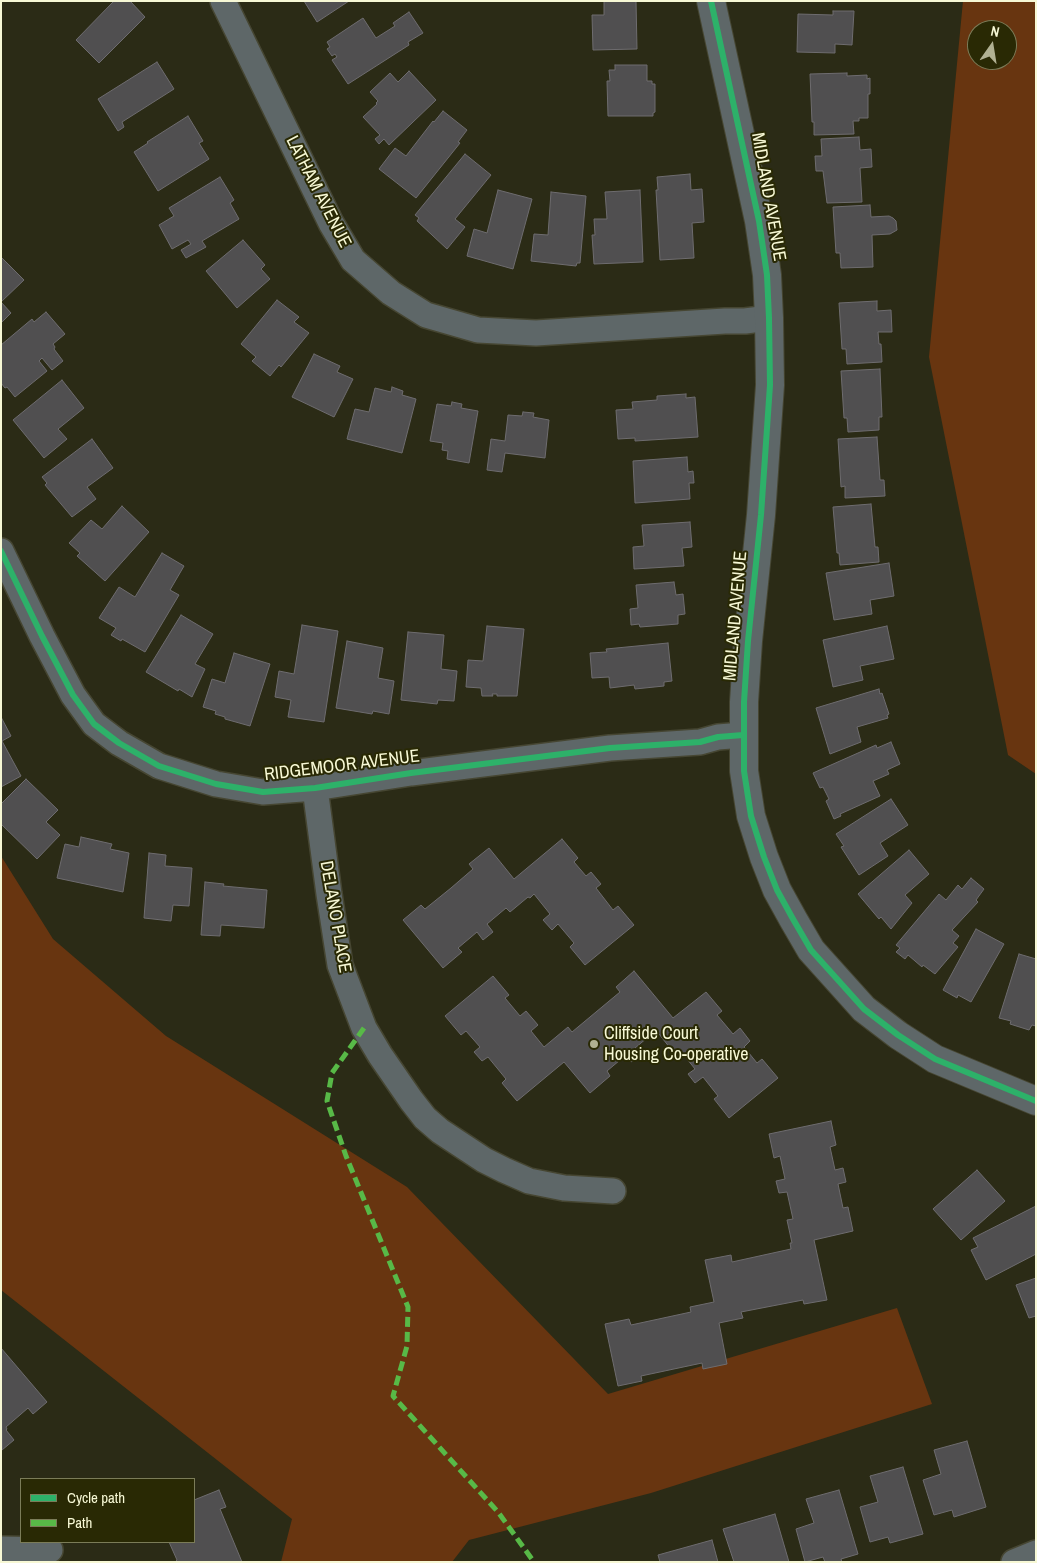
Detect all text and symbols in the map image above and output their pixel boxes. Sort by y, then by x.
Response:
north arrow [967,20,1017,70]
text: N [989,22,1001,41]
street label: MIDLAND AVENUE [746,131,790,263]
street label: LATHAM AVENUE [281,133,355,251]
street label: MIDLAND AVENUE [720,550,752,682]
street label: RIDGEMOOR AVENUE [263,746,421,786]
street label: DELANO PLACE [315,859,355,975]
place label: Cliffside Court Housing Co-operative [604,1023,748,1066]
marker: Cliffside Court Housing Co-operative [588,1038,600,1050]
legend [20,1478,195,1543]
text: Cycle path [67,1487,125,1508]
text: Path [67,1512,92,1533]

